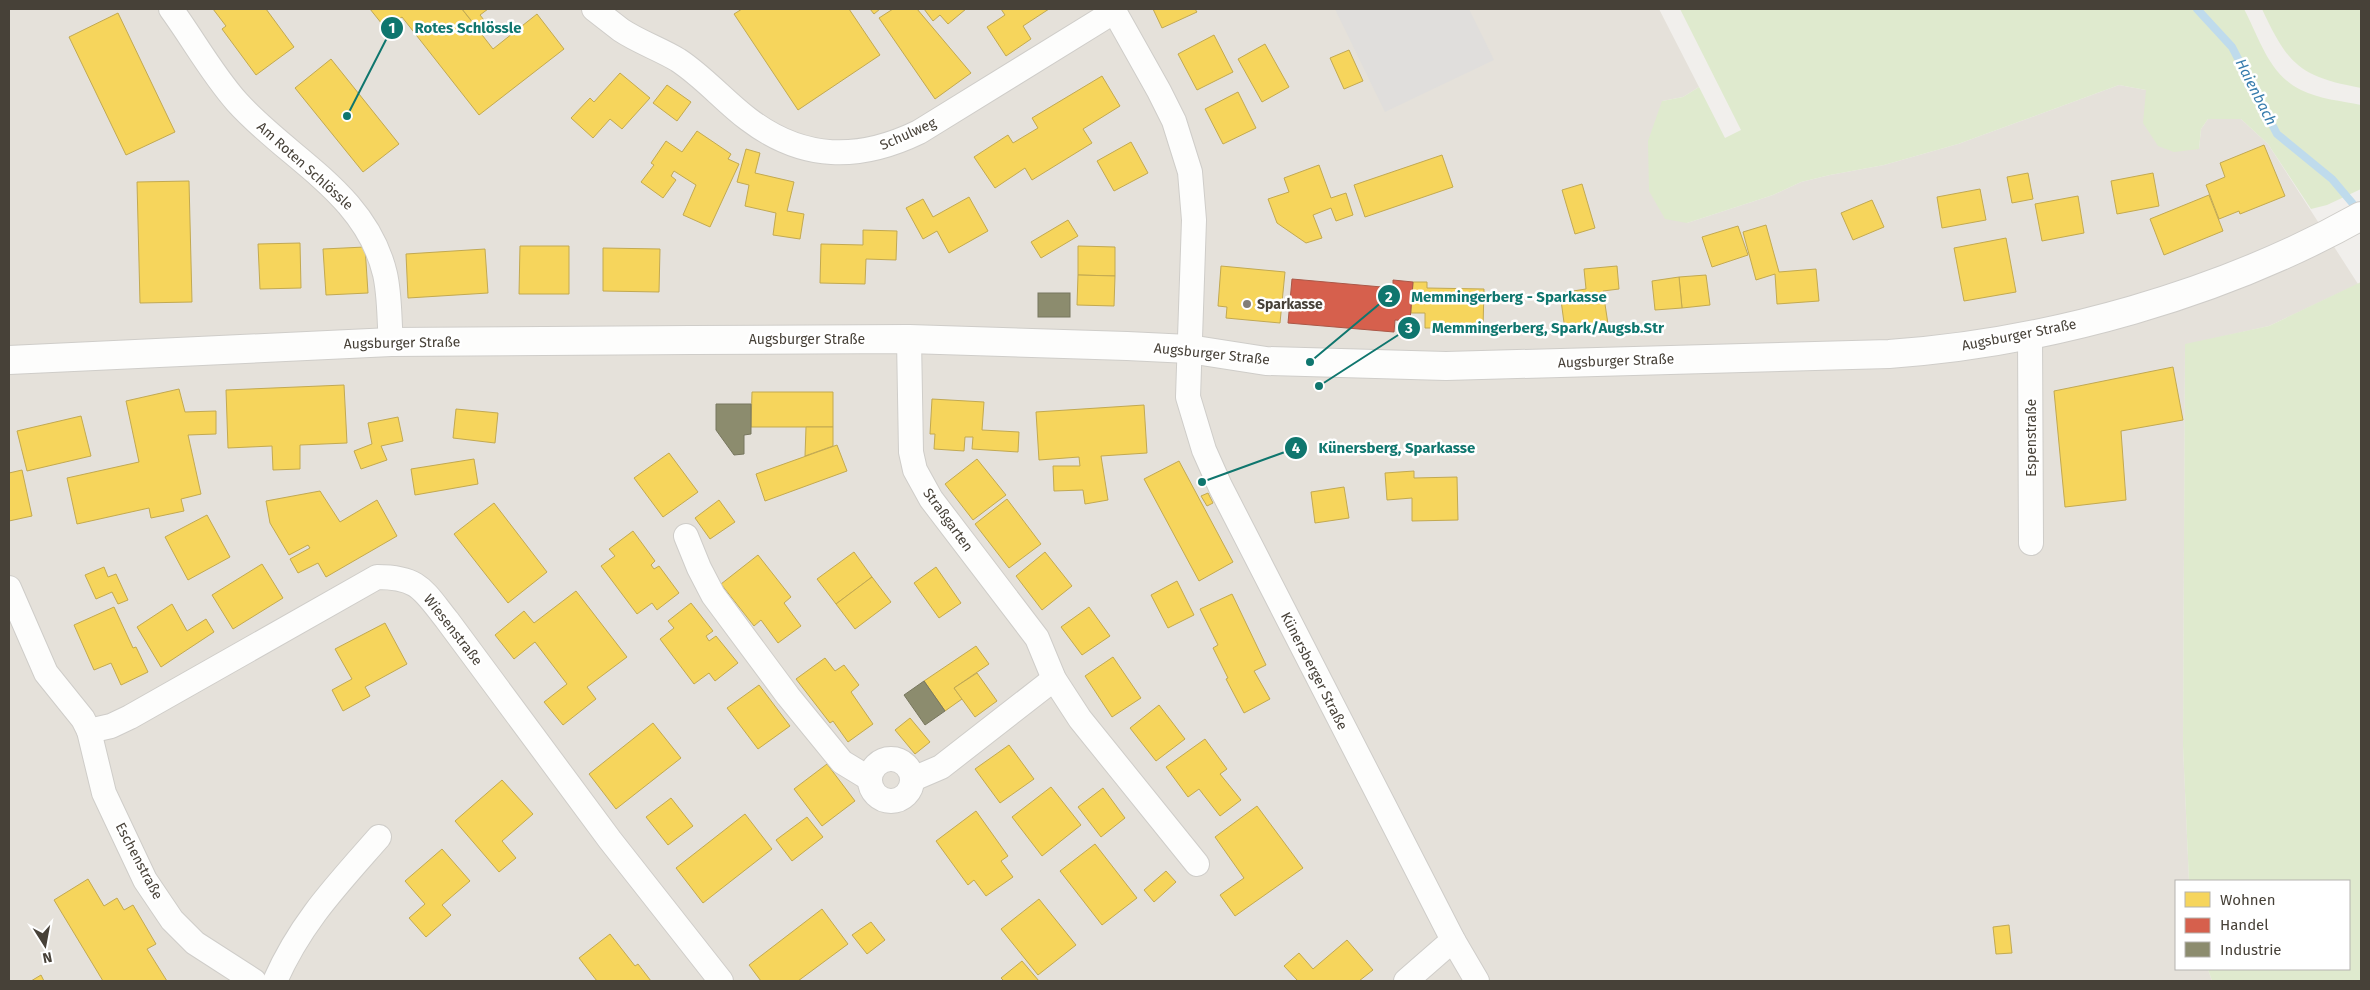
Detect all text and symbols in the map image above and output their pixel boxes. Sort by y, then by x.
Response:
callout: Rotes Schlössle [380,13,532,43]
text: 1 [389,19,395,37]
text: Rotes Schlössle [415,19,522,37]
water label: Haienbach [2232,56,2280,128]
street label: Schulweg [877,114,939,154]
street label: Am Roten Schlössle [253,118,357,214]
callout: Memmingerberg - Sparkasse [1377,281,1617,311]
text: 2 [1385,288,1393,306]
text: Memmingerberg - Sparkasse [1411,288,1607,306]
place label: Sparkasse [1257,296,1323,313]
marker: Sparkasse [1241,298,1253,310]
callout: Memmingerberg, Spark/Augsb.Str [1397,313,1674,343]
street label: Augsburger Straße [1960,316,2078,354]
text: 3 [1404,319,1413,337]
text: Memmingerberg, Spark/Augsb.Str [1432,319,1665,337]
street label: Augsburger Straße [749,331,865,348]
street label: Augsburger Straße [344,333,460,353]
street label: Augsburger Straße [1153,339,1271,369]
street label: Augsburger Straße [1557,350,1675,372]
street label: Espenstraße [2023,399,2040,477]
callout: Künersberg, Sparkasse [1283,433,1485,463]
text: 4 [1292,439,1301,457]
text: Künersberg, Sparkasse [1319,439,1475,457]
street label: Straßgarten [919,485,977,555]
street label: Wiesenstraße [420,591,486,669]
street label: Künersberger Straße [1277,609,1351,733]
street label: Eschenstraße [112,820,166,902]
legend [2175,880,2350,970]
text: Wohnen [2220,891,2276,909]
text: Handel [2220,916,2269,934]
north arrow [20,920,70,970]
text: Industrie [2220,941,2282,959]
text: N [41,948,54,967]

